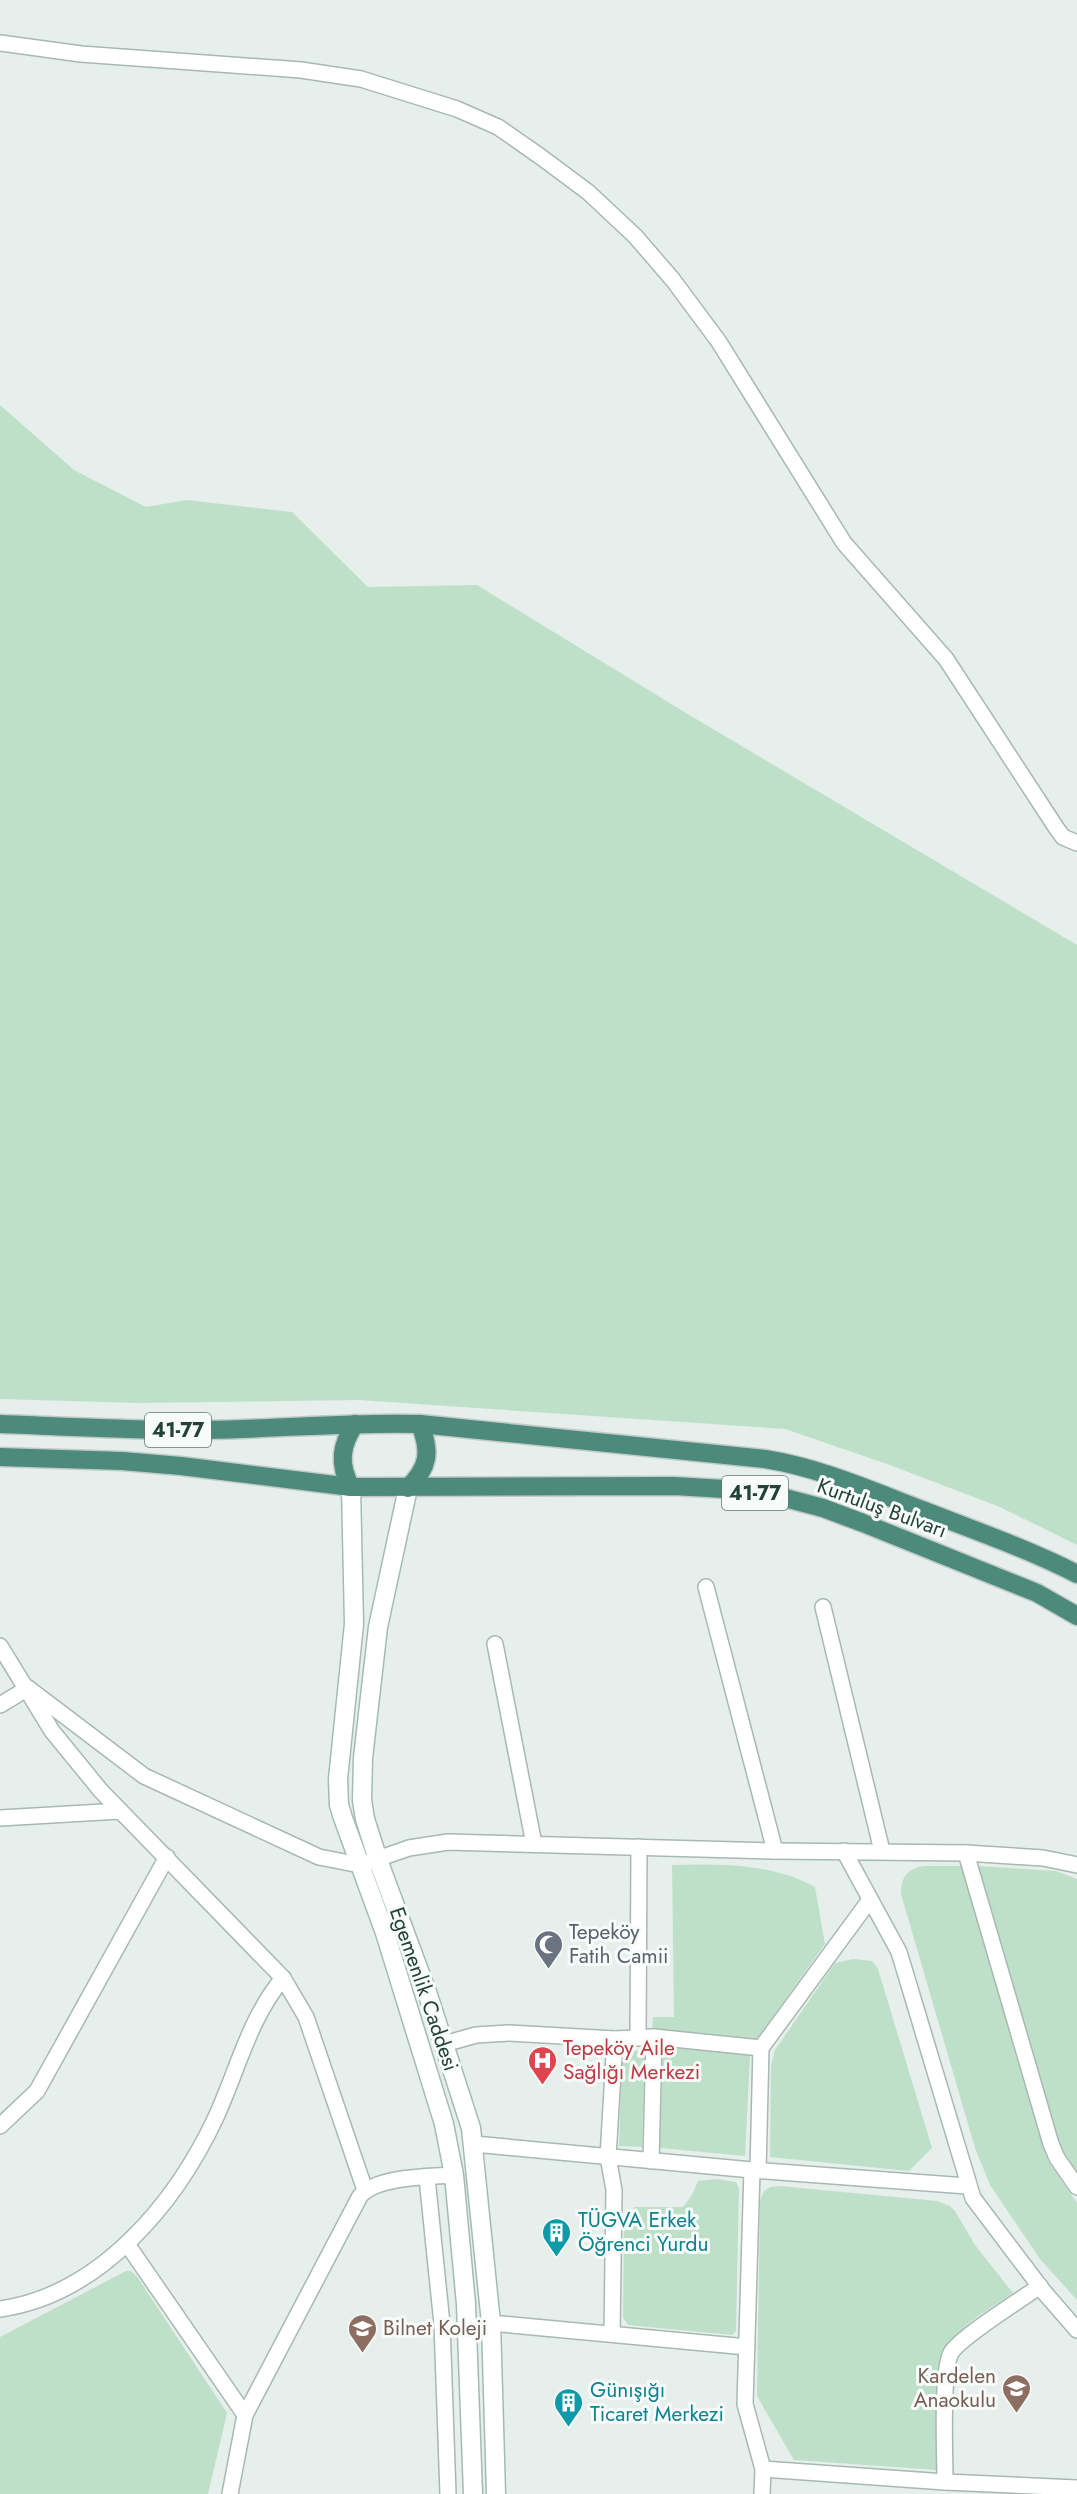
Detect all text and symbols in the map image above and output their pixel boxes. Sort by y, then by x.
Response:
road number: 41-77 [145,1413,211,1447]
street label: Kurtuluş Bulvarı [813,1471,951,1545]
road number: 41-77 [722,1476,788,1510]
street label: Egemenlik Caddesi [382,1903,466,2075]
place label: Tepeköy Fatih Camii [569,1917,669,1971]
mosque icon: Tepeköy Fatih Camii [532,1928,564,1970]
place label: Tepeköy Aile Sağlığı Merkezi [563,2033,700,2087]
hospital icon: Tepeköy Aile Sağlığı Merkezi [526,2044,558,2086]
place label: TÜGVA Erkek Öğrenci Yurdu [578,2205,708,2259]
building icon: TÜGVA Erkek Öğrenci Yurdu [541,2216,573,2258]
school or university icon: Bilnet Koleji [346,2312,378,2354]
place label: Bilnet Koleji [383,2313,487,2343]
place label: Kardelen Anaokulu [914,2361,996,2415]
school or university icon: Kardelen Anaokulu [1001,2372,1033,2414]
place label: Günışığı Ticaret Merkezi [590,2375,724,2429]
building icon: Günışığı Ticaret Merkezi [553,2386,585,2428]

